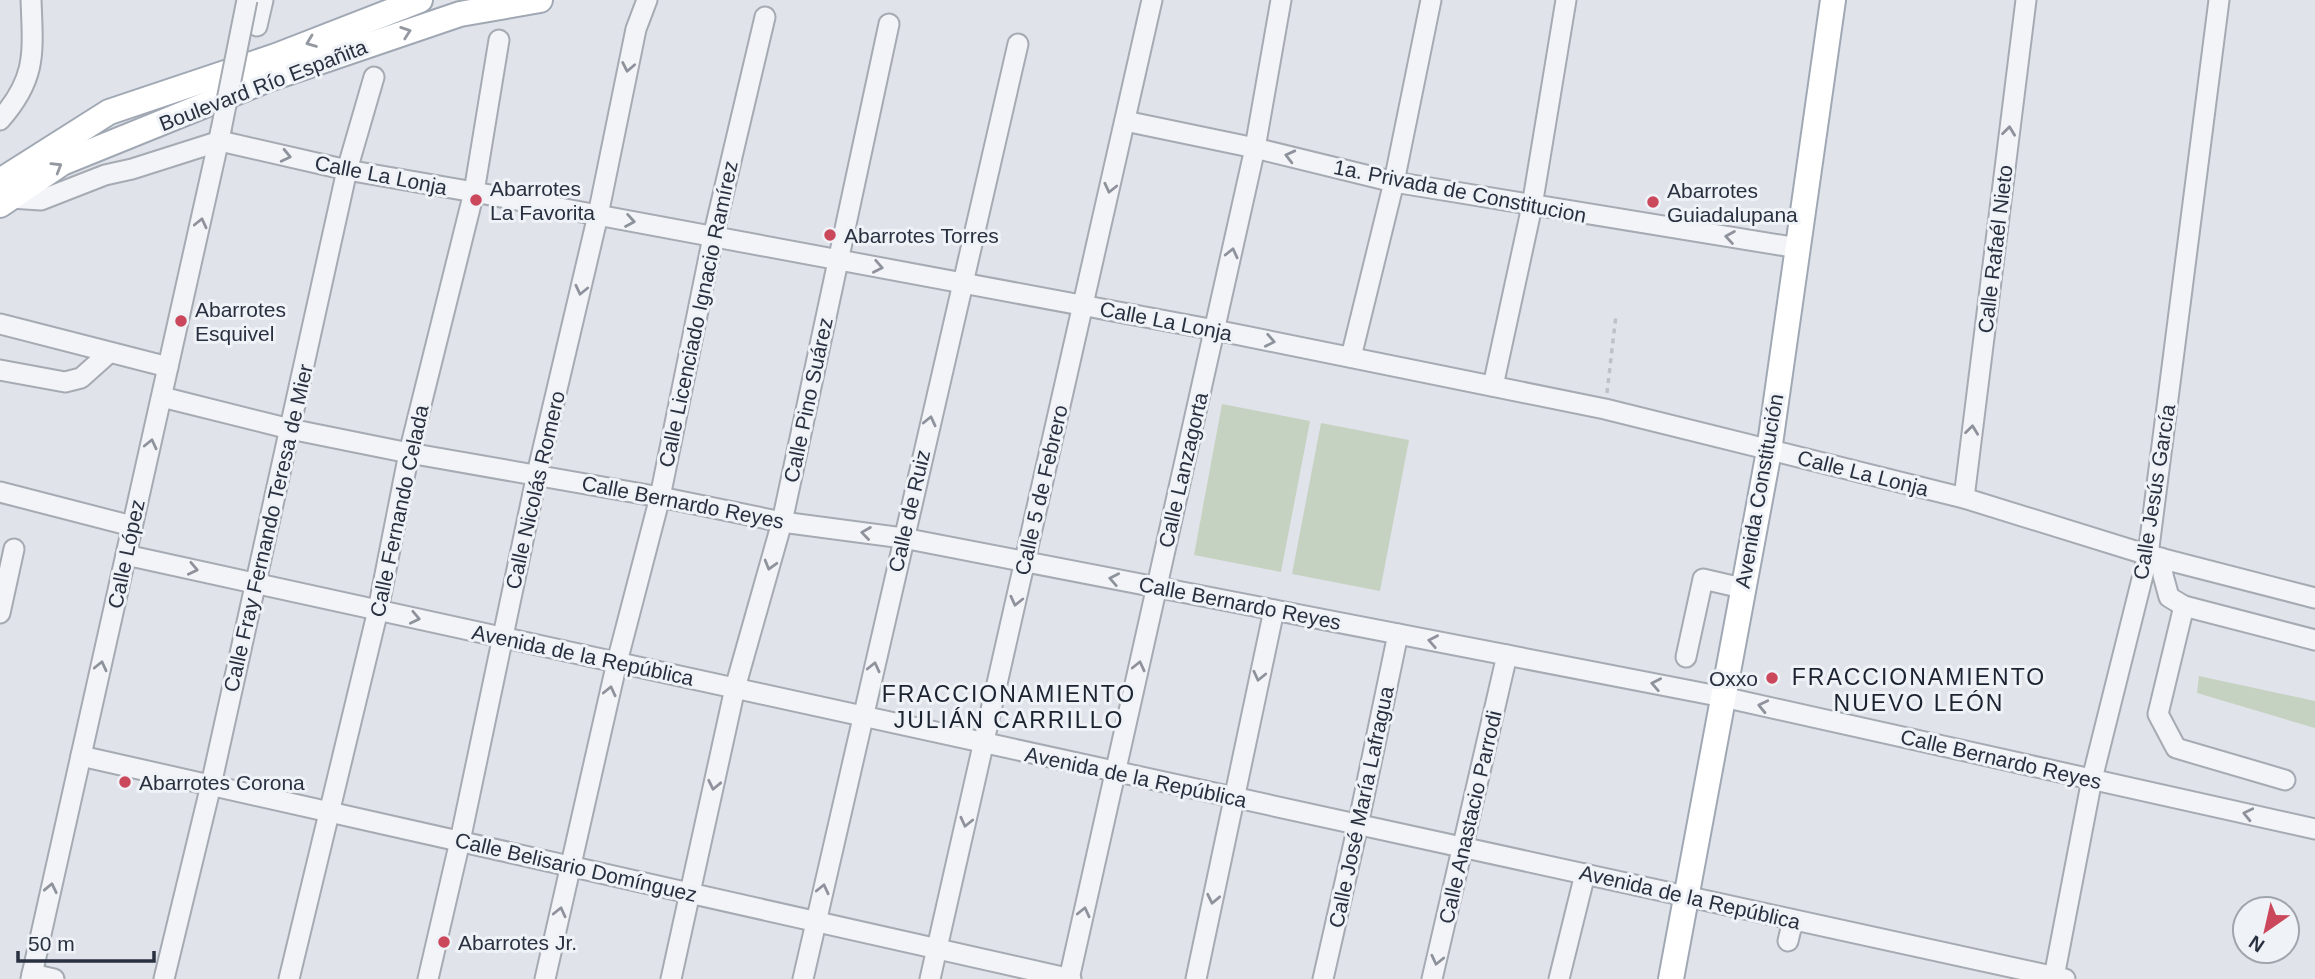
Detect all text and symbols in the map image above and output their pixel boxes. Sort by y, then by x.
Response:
one-way arrow [399,26,411,40]
one-way arrow [305,34,317,48]
street label: Boulevard Río Españita [156,35,370,135]
one-way arrow [622,61,637,73]
one-way arrow [2002,125,2017,137]
one-way arrow [280,148,292,162]
one-way arrow [1284,150,1296,165]
street label: Calle La Lonja [313,151,449,199]
street label: 1a. Privada de Constitucion [1332,155,1588,227]
street label: Calle Licenciado Ignacio Ramírez [654,159,742,469]
one-way arrow [49,163,62,176]
street label: Calle Rafaél Nieto [1973,164,2017,334]
place label: Abarrotes La Favorita [490,177,595,224]
place label: Abarrotes Guiadalupana [1667,179,1798,226]
one-way arrow [1104,182,1118,194]
marker: Abarrotes La Favorita [468,192,484,208]
marker: Abarrotes Guiadalupana [1645,194,1661,210]
one-way arrow [624,213,636,228]
one-way arrow [193,217,207,229]
place label: Abarrotes Torres [844,224,999,247]
marker: Abarrotes Torres [822,227,838,243]
one-way arrow [1725,230,1736,245]
one-way arrow [1223,247,1238,259]
one-way arrow [872,258,884,273]
one-way arrow [574,284,589,296]
street label: Calle La Lonja [1098,297,1234,345]
place label: Abarrotes Esquivel [195,298,286,345]
marker: Abarrotes Esquivel [173,313,189,329]
street label: Calle Pino Suárez [779,315,837,485]
one-way arrow [1264,333,1276,348]
street label: Calle Fray Fernando Teresa de Mier [219,362,317,694]
street label: Calle Nicolás Romero [501,388,569,592]
street label: Calle Lanzagorta [1154,390,1212,550]
street label: Avenida Constitución [1731,392,1787,590]
street label: Calle Jesús García [2129,402,2179,581]
street label: Calle Fernando Celada [365,403,433,619]
street label: Calle 5 de Febrero [1010,403,1072,577]
one-way arrow [922,415,937,427]
one-way arrow [1964,424,1979,436]
one-way arrow [143,439,157,451]
street label: Calle La Lonja [1795,446,1931,500]
street label: Calle de Ruiz [884,448,934,574]
street label: Calle Bernardo Reyes [580,471,786,533]
street label: Calle López [103,497,149,611]
one-way arrow [860,526,872,541]
one-way arrow [763,558,778,570]
one-way arrow [187,560,199,575]
one-way arrow [1108,572,1120,587]
street label: Calle Bernardo Reyes [1137,572,1343,634]
one-way arrow [1010,595,1024,607]
one-way arrow [409,610,421,625]
street label: Avenida de la República [470,620,696,690]
one-way arrow [1427,634,1439,649]
one-way arrow [93,660,107,672]
one-way arrow [865,661,880,673]
one-way arrow [1131,661,1145,673]
district label: FRACCIONAMIENTO NUEVO LEÓN [1792,664,2046,716]
place label: Oxxo [1709,667,1758,690]
one-way arrow [1253,670,1267,682]
marker: Oxxo [1764,670,1780,686]
one-way arrow [1650,677,1662,692]
district label: FRACCIONAMIENTO JULIÁN CARRILLO [882,681,1136,733]
street label: Calle José María Lafragua [1324,684,1398,930]
one-way arrow [602,685,617,697]
one-way arrow [1757,699,1769,714]
street label: Calle Anastacio Parrodi [1434,708,1506,926]
street label: Calle Bernardo Reyes [1898,725,2104,793]
street label: Avenida de la República [1023,742,1249,812]
place label: Abarrotes Corona [139,771,305,794]
marker: Abarrotes Corona [117,774,133,790]
one-way arrow [708,779,722,791]
one-way arrow [2242,808,2254,823]
one-way arrow [959,816,974,828]
street label: Calle Belisario Domínguez [453,828,699,906]
street label: Avenida de la República [1577,860,1803,934]
one-way arrow [43,882,58,894]
one-way arrow [815,883,830,895]
one-way arrow [1207,893,1221,905]
north arrow [2231,895,2301,965]
one-way arrow [552,906,566,918]
one-way arrow [1076,906,1090,918]
scale bar [18,920,154,964]
place label: Abarrotes Jr. [458,931,577,954]
text: N [2245,931,2268,956]
text: 50 m [28,932,75,955]
marker: Abarrotes Jr. [436,934,452,950]
one-way arrow [1430,954,1445,966]

